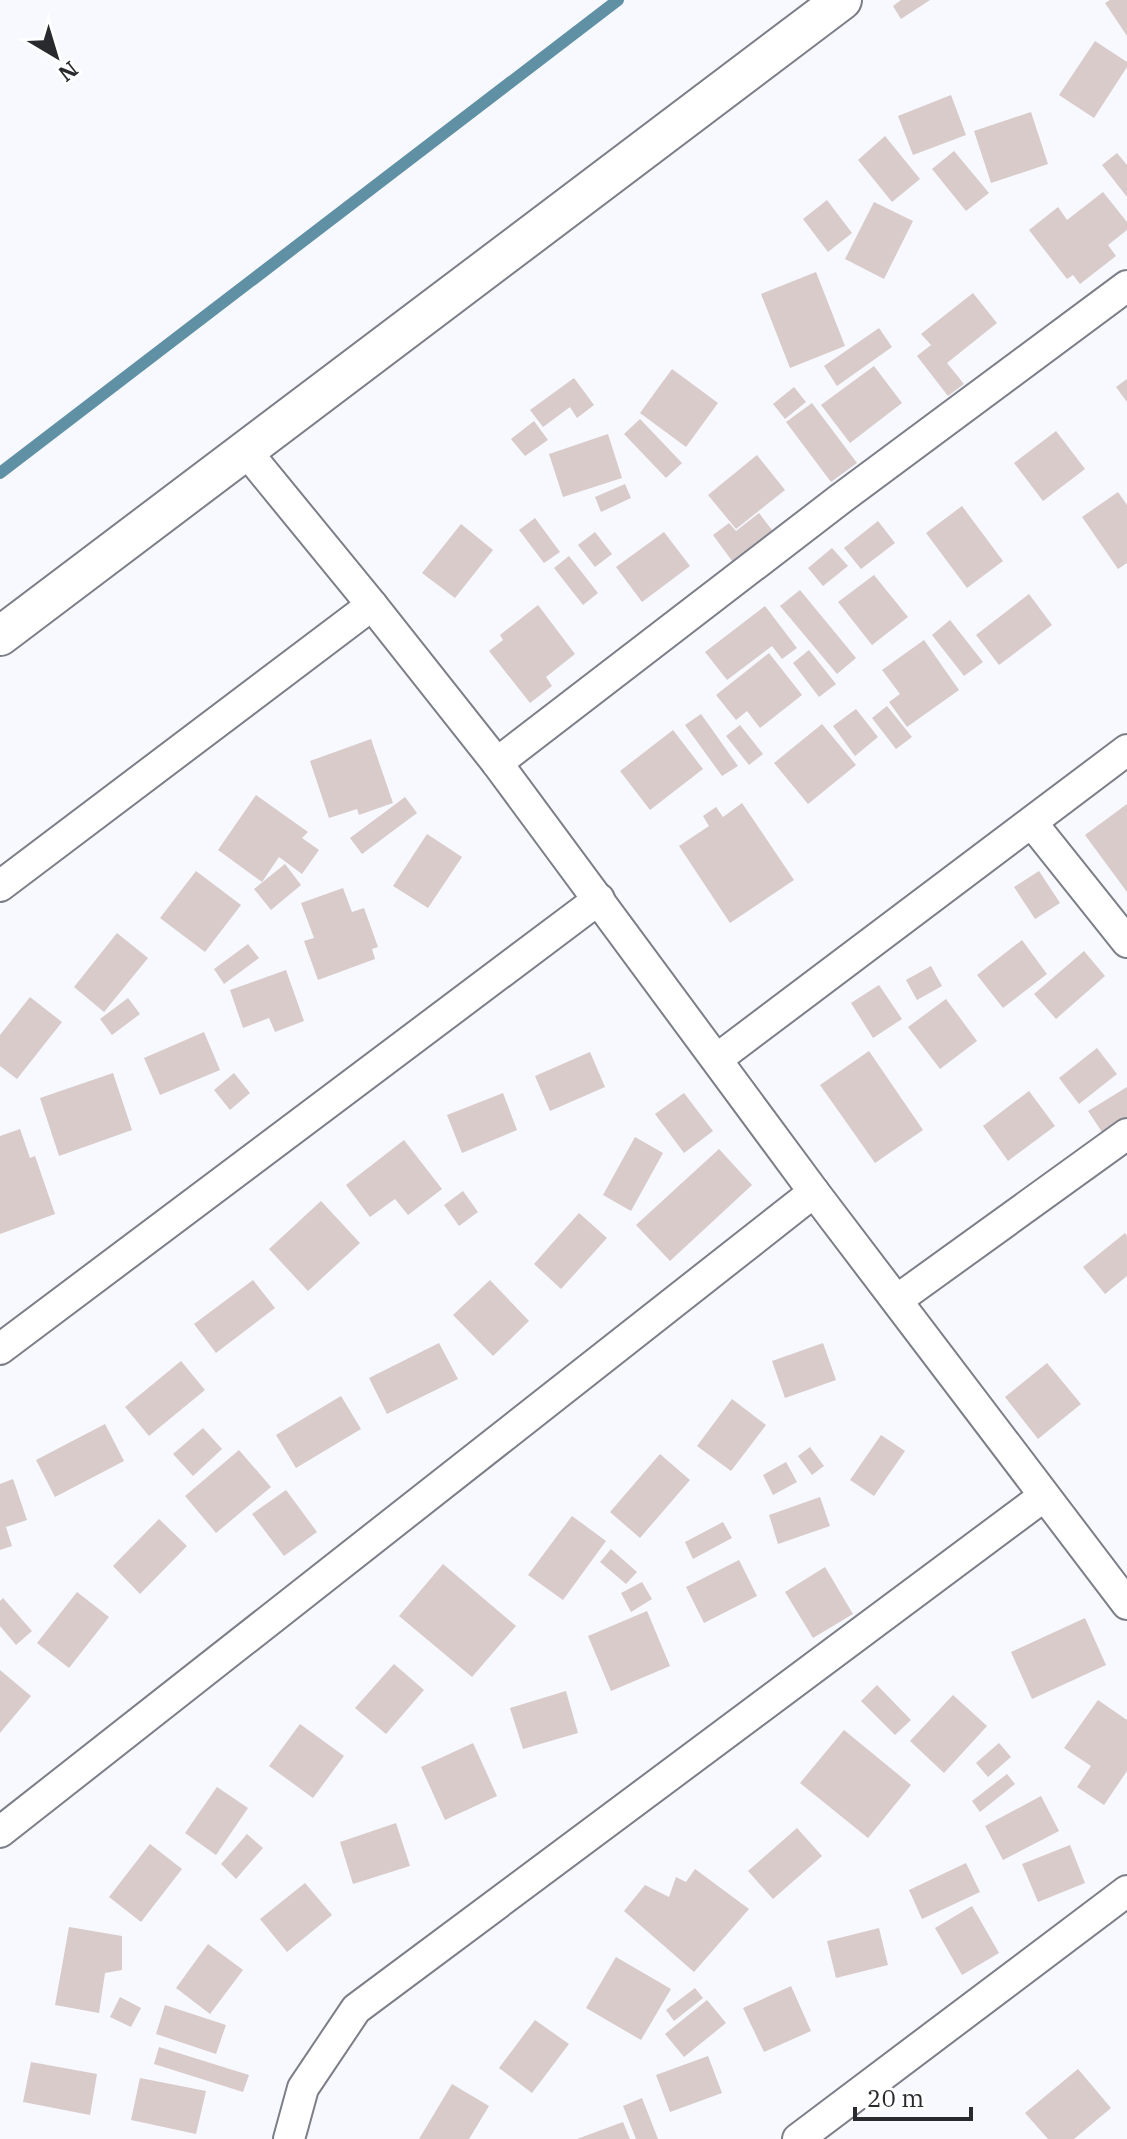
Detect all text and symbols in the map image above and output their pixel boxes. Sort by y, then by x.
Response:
north arrow [16,16,96,96]
text: N [53,55,84,89]
scale bar [855,2071,971,2121]
text: 20 m [867,2082,924,2114]

